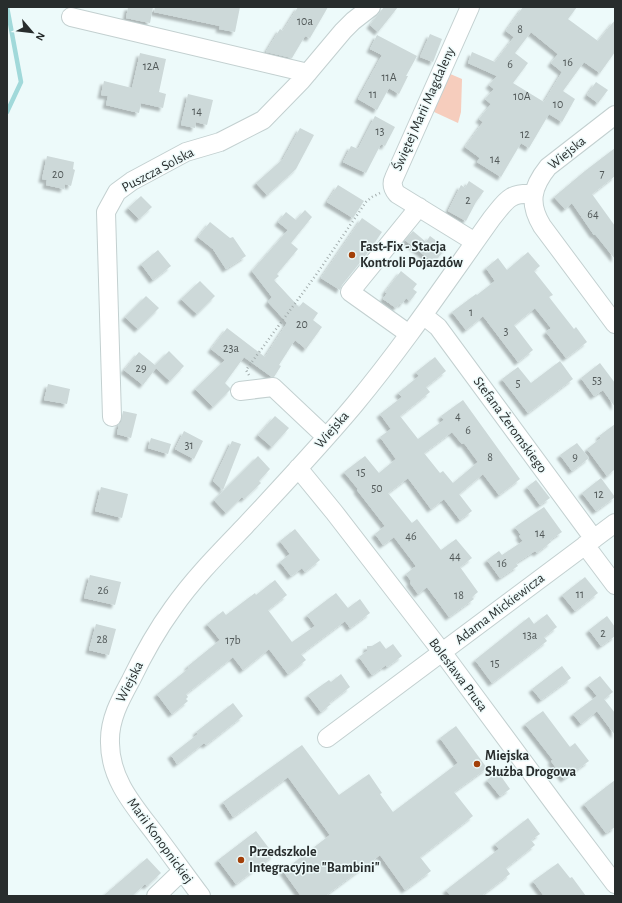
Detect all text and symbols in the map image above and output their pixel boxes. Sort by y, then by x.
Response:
north arrow [12,12,52,52]
house number: 10a [297,15,313,27]
house number: 8 [517,23,523,35]
text: N [34,30,47,42]
street label: Świętej Marii Magdaleny [388,44,458,173]
house number: 16 [563,56,573,68]
house number: 6 [507,58,513,70]
house number: 12A [143,60,159,72]
house number: 11A [381,71,397,83]
house number: 11 [369,88,377,100]
house number: 10A [513,90,531,102]
house number: 10 [553,98,563,110]
house number: 14 [192,105,202,117]
house number: 13 [375,125,385,137]
house number: 12 [520,128,530,140]
street label: Wiejska [546,133,589,172]
street label: Puszcza Solska [120,145,197,195]
house number: 14 [490,153,500,165]
house number: 7 [599,167,605,179]
house number: 20 [52,168,64,180]
house number: 2 [465,194,471,206]
house number: 64 [587,208,599,220]
place label: Fast-Fix - Stacja Kontroli Pojazdów [360,240,463,270]
marker: Fast-Fix - Stacja Kontroli Pojazdów [347,250,357,260]
house number: 1 [469,306,473,318]
house number: 20 [296,318,308,330]
house number: 3 [504,325,509,337]
house number: 23a [223,342,239,354]
house number: 29 [135,362,147,374]
street label: Stefana Żeromskiego [471,373,552,476]
house number: 53 [592,374,602,386]
house number: 5 [515,377,521,389]
street label: Wiejska [312,408,352,451]
house number: 4 [455,410,461,422]
house number: 6 [465,424,471,436]
house number: 31 [184,439,194,451]
house number: 8 [487,451,493,463]
house number: 9 [572,451,578,463]
house number: 15 [356,466,366,478]
house number: 50 [371,482,383,494]
house number: 12 [594,488,604,500]
house number: 14 [535,527,545,539]
house number: 46 [405,530,417,542]
house number: 44 [449,550,461,562]
house number: 16 [497,557,507,569]
street label: Adama Mickiewicza [453,571,548,647]
house number: 26 [97,584,109,596]
house number: 11 [576,588,584,600]
house number: 18 [454,589,464,601]
house number: 2 [600,627,606,639]
house number: 13a [523,629,538,641]
house number: 28 [96,633,108,645]
house number: 17b [225,634,241,646]
street label: Bolesława Prusa [426,636,490,715]
house number: 15 [490,657,500,669]
street label: Wiejska [114,659,146,705]
place label: Miejska Służba Drogowa [485,749,577,779]
marker: Miejska Służba Drogowa [472,759,482,769]
street label: Marii Konopnickiej [124,796,196,886]
place label: Przedszkole Integracyjne "Bambini" [249,845,380,875]
marker: Przedszkole Integracyjne "Bambini" [236,855,246,865]

